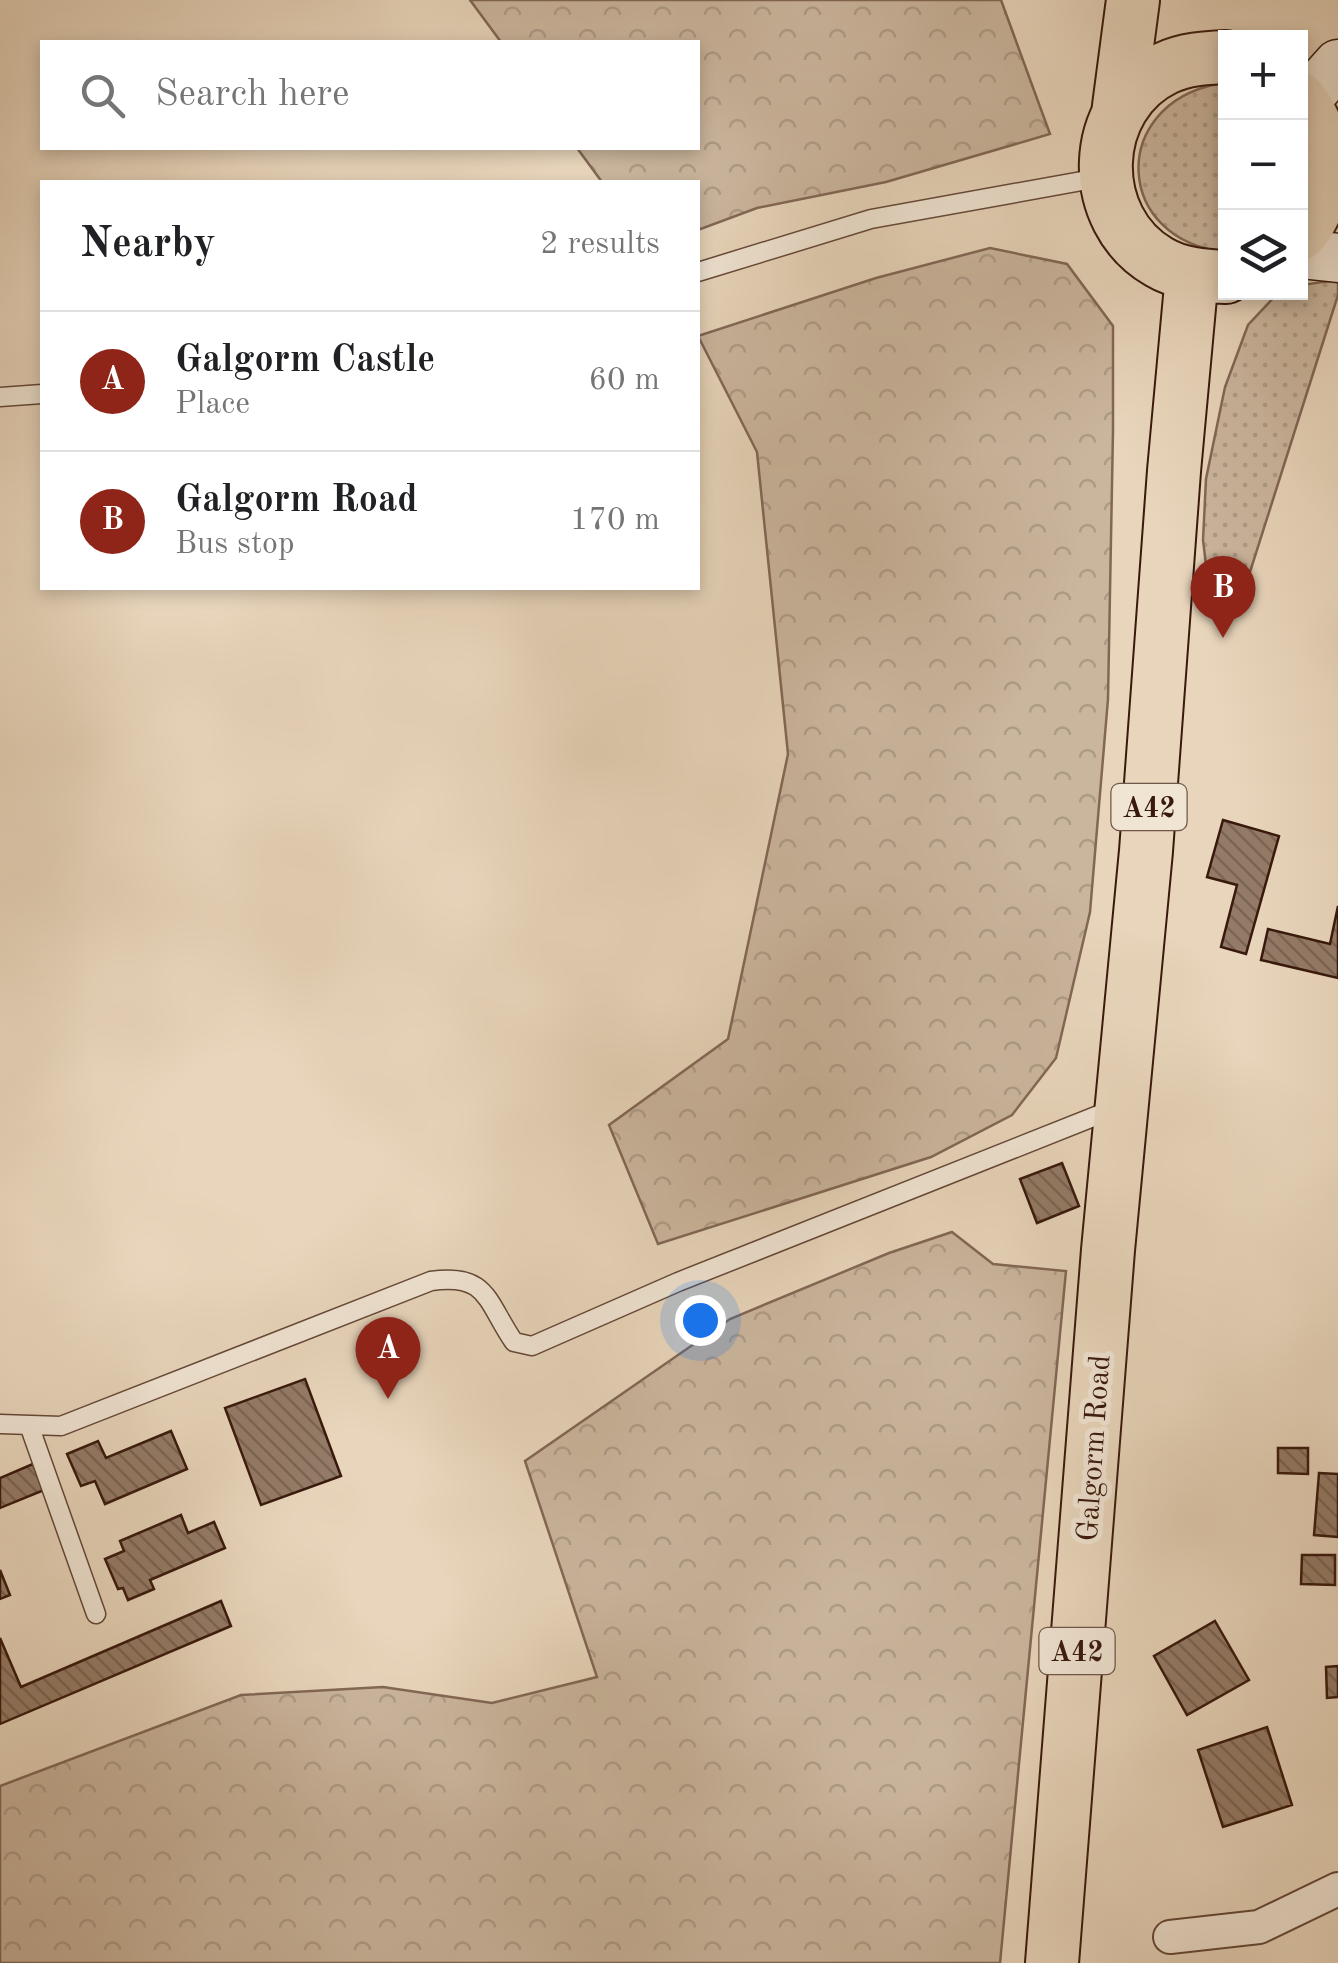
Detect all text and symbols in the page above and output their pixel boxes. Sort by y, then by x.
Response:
map controls [1218,30,1308,300]
button: + [1218,30,1308,120]
search box [40,40,700,150]
icon: search [75,68,130,123]
text: Search here [155,76,350,114]
button: − [1218,120,1308,210]
button: layers [1218,210,1308,300]
text: Nearby [80,224,216,266]
text: 2 results [540,229,660,261]
text: Galgorm Castle [175,342,435,380]
text: A [100,365,125,397]
text: 60 m [589,365,660,397]
text: Place [175,389,250,421]
text: Galgorm Road [175,482,418,520]
text: B [101,505,124,537]
text: 170 m [570,505,660,537]
text: Bus stop [175,529,295,561]
pin: B [1190,556,1256,638]
road number: A42 [1112,784,1186,830]
your location [675,1295,726,1346]
pin: A [356,1316,420,1399]
street label: Galgorm Road [1074,1354,1116,1542]
road number: A42 [1040,1628,1114,1674]

